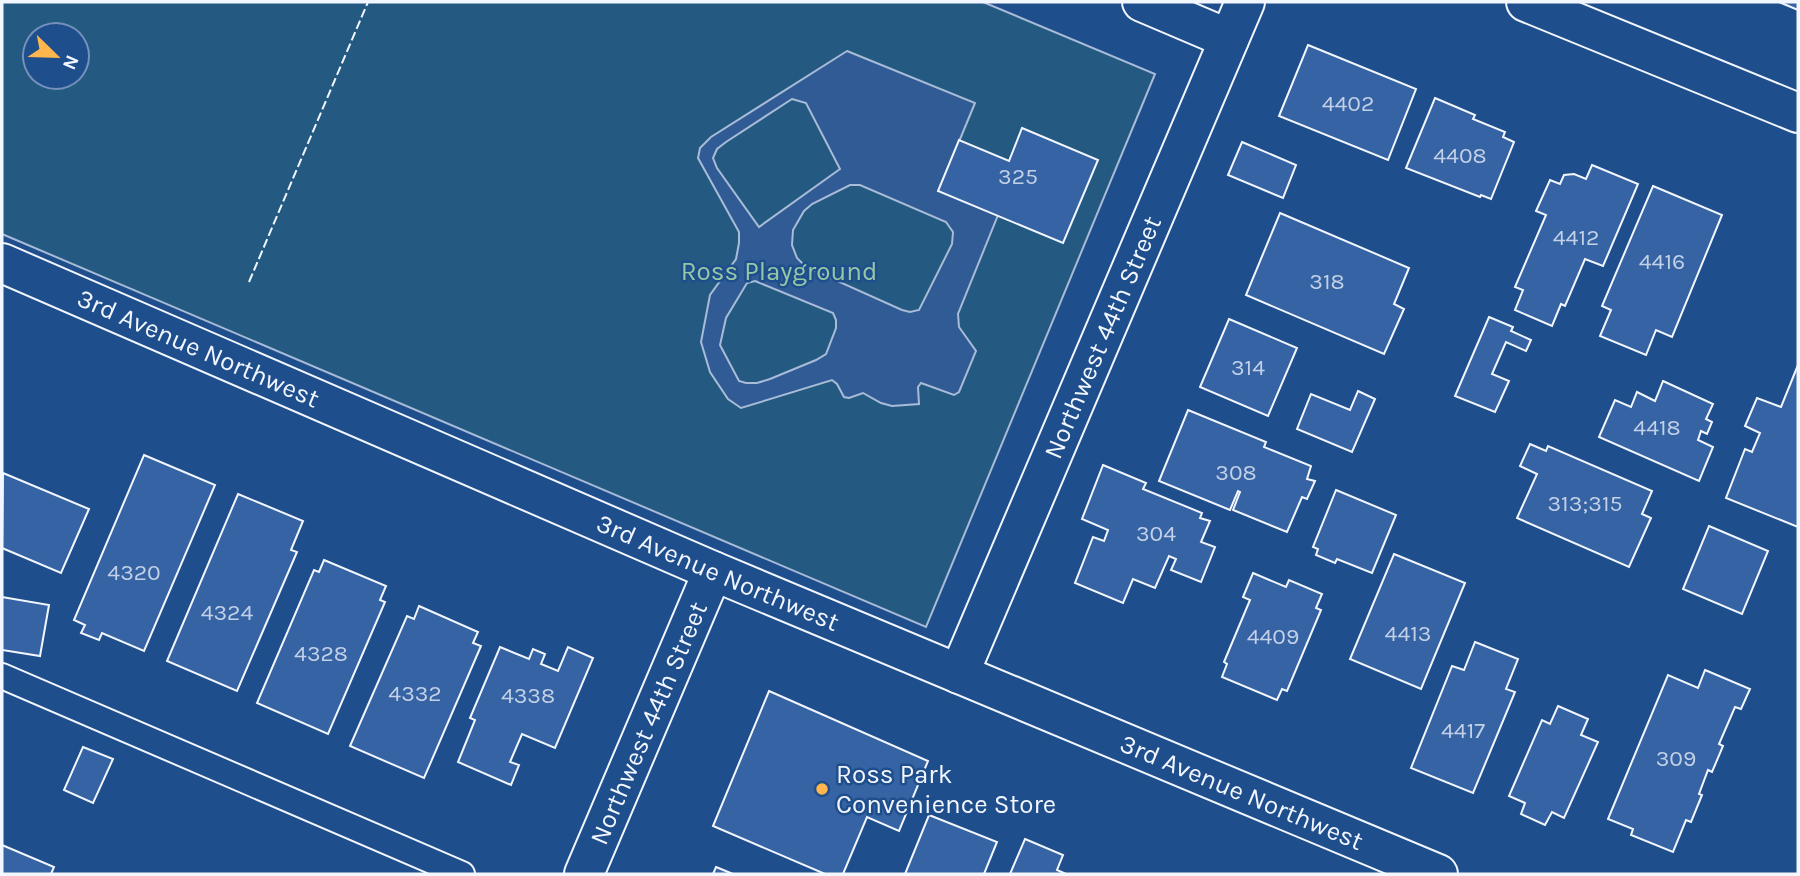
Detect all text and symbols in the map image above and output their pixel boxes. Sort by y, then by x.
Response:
north arrow [21,21,91,91]
text: N [58,52,84,73]
house number: 4402 [1322,90,1374,117]
house number: 4408 [1433,142,1487,169]
house number: 325 [998,163,1038,190]
street label: Northwest 44th Street [1037,211,1168,464]
house number: 4412 [1553,224,1599,251]
house number: 4416 [1639,248,1685,275]
park label: Ross Playground [681,256,877,287]
house number: 318 [1309,268,1345,295]
street label: 3rd Avenue Northwest [72,282,324,415]
house number: 314 [1231,354,1265,381]
house number: 4418 [1633,414,1681,441]
house number: 308 [1215,459,1257,486]
house number: 313;315 [1548,490,1622,517]
street label: 3rd Avenue Northwest [592,507,844,638]
house number: 304 [1136,520,1176,547]
house number: 4320 [107,559,161,586]
street label: Northwest 44th Street [583,597,714,849]
house number: 4324 [201,599,253,626]
house number: 4413 [1385,620,1431,647]
house number: 4409 [1247,623,1299,650]
house number: 4328 [294,640,348,667]
house number: 4332 [388,680,442,707]
house number: 4338 [501,682,555,709]
house number: 4417 [1441,717,1485,744]
street label: 3rd Avenue Northwest [1115,728,1368,857]
house number: 309 [1656,745,1696,772]
place label: Ross Park Convenience Store [836,759,1056,820]
marker: Ross Park Convenience Store [814,781,830,797]

